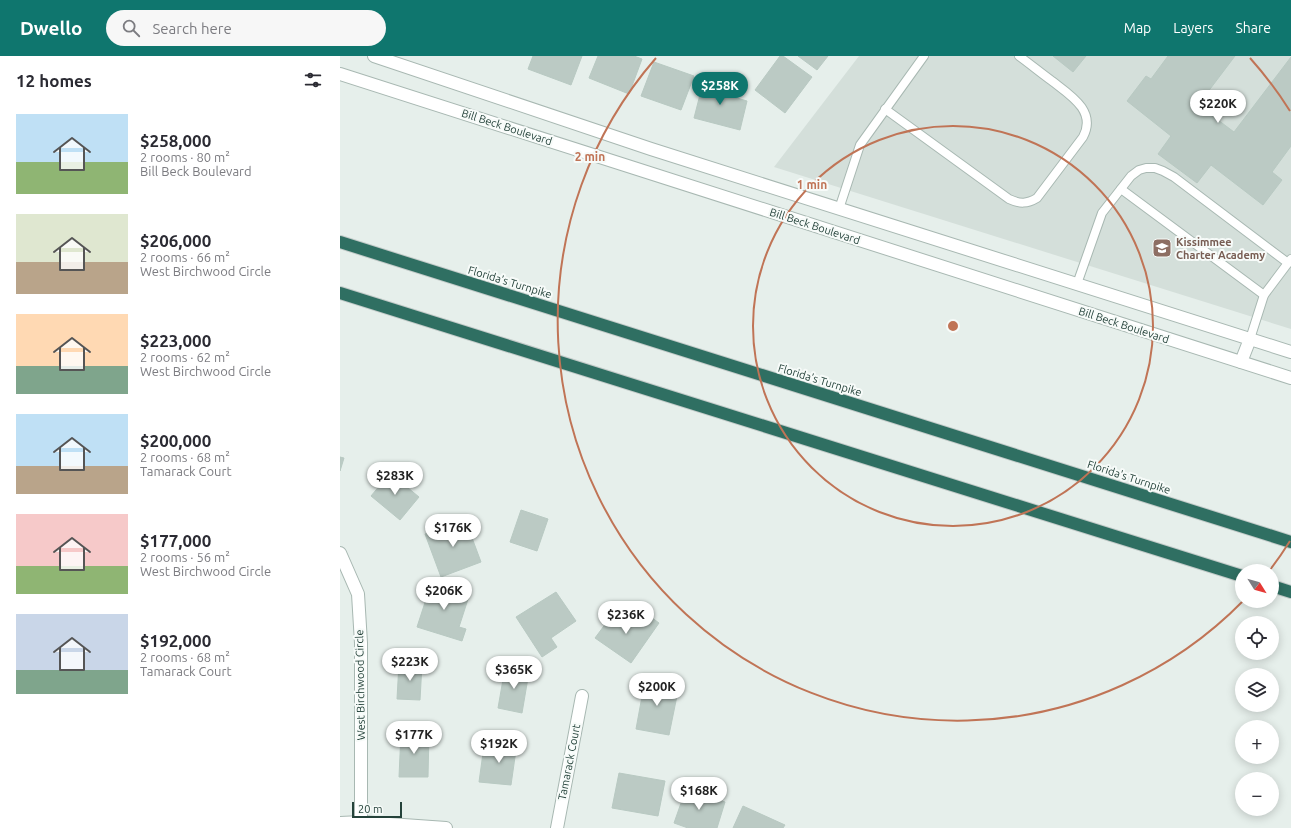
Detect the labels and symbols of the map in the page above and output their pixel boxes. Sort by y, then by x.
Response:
pin: $258K [692,72,748,106]
pin: $220K [1190,90,1246,124]
street label: Bill Beck Boulevard [460,107,554,147]
text: 2 min [575,150,605,163]
text: 1 min [797,178,827,191]
street label: Bill Beck Boulevard [768,206,862,246]
place label: Kissimmee Charter Academy [1176,236,1265,261]
school or university icon: Kissimmee Charter Academy [1151,237,1173,259]
street label: Florida's Turnpike [467,264,553,300]
street label: Bill Beck Boulevard [1077,305,1171,345]
centre of rings [946,319,960,333]
street label: Florida's Turnpike [777,362,863,398]
street label: Florida's Turnpike [1086,458,1172,496]
pin: $283K [367,462,423,496]
pin: $176K [425,514,481,548]
north arrow [1235,564,1279,608]
pin: $206K [416,577,472,611]
pin: $236K [598,601,654,635]
street label: West Birchwood Circle [353,629,367,741]
pin: $223K [382,648,438,682]
pin: $365K [486,656,542,690]
pin: $200K [629,673,685,707]
pin: $177K [386,721,442,755]
street label: Tamarack Court [556,722,582,801]
pin: $192K [471,730,527,764]
pin: $168K [671,777,727,811]
scale bar [352,800,402,819]

